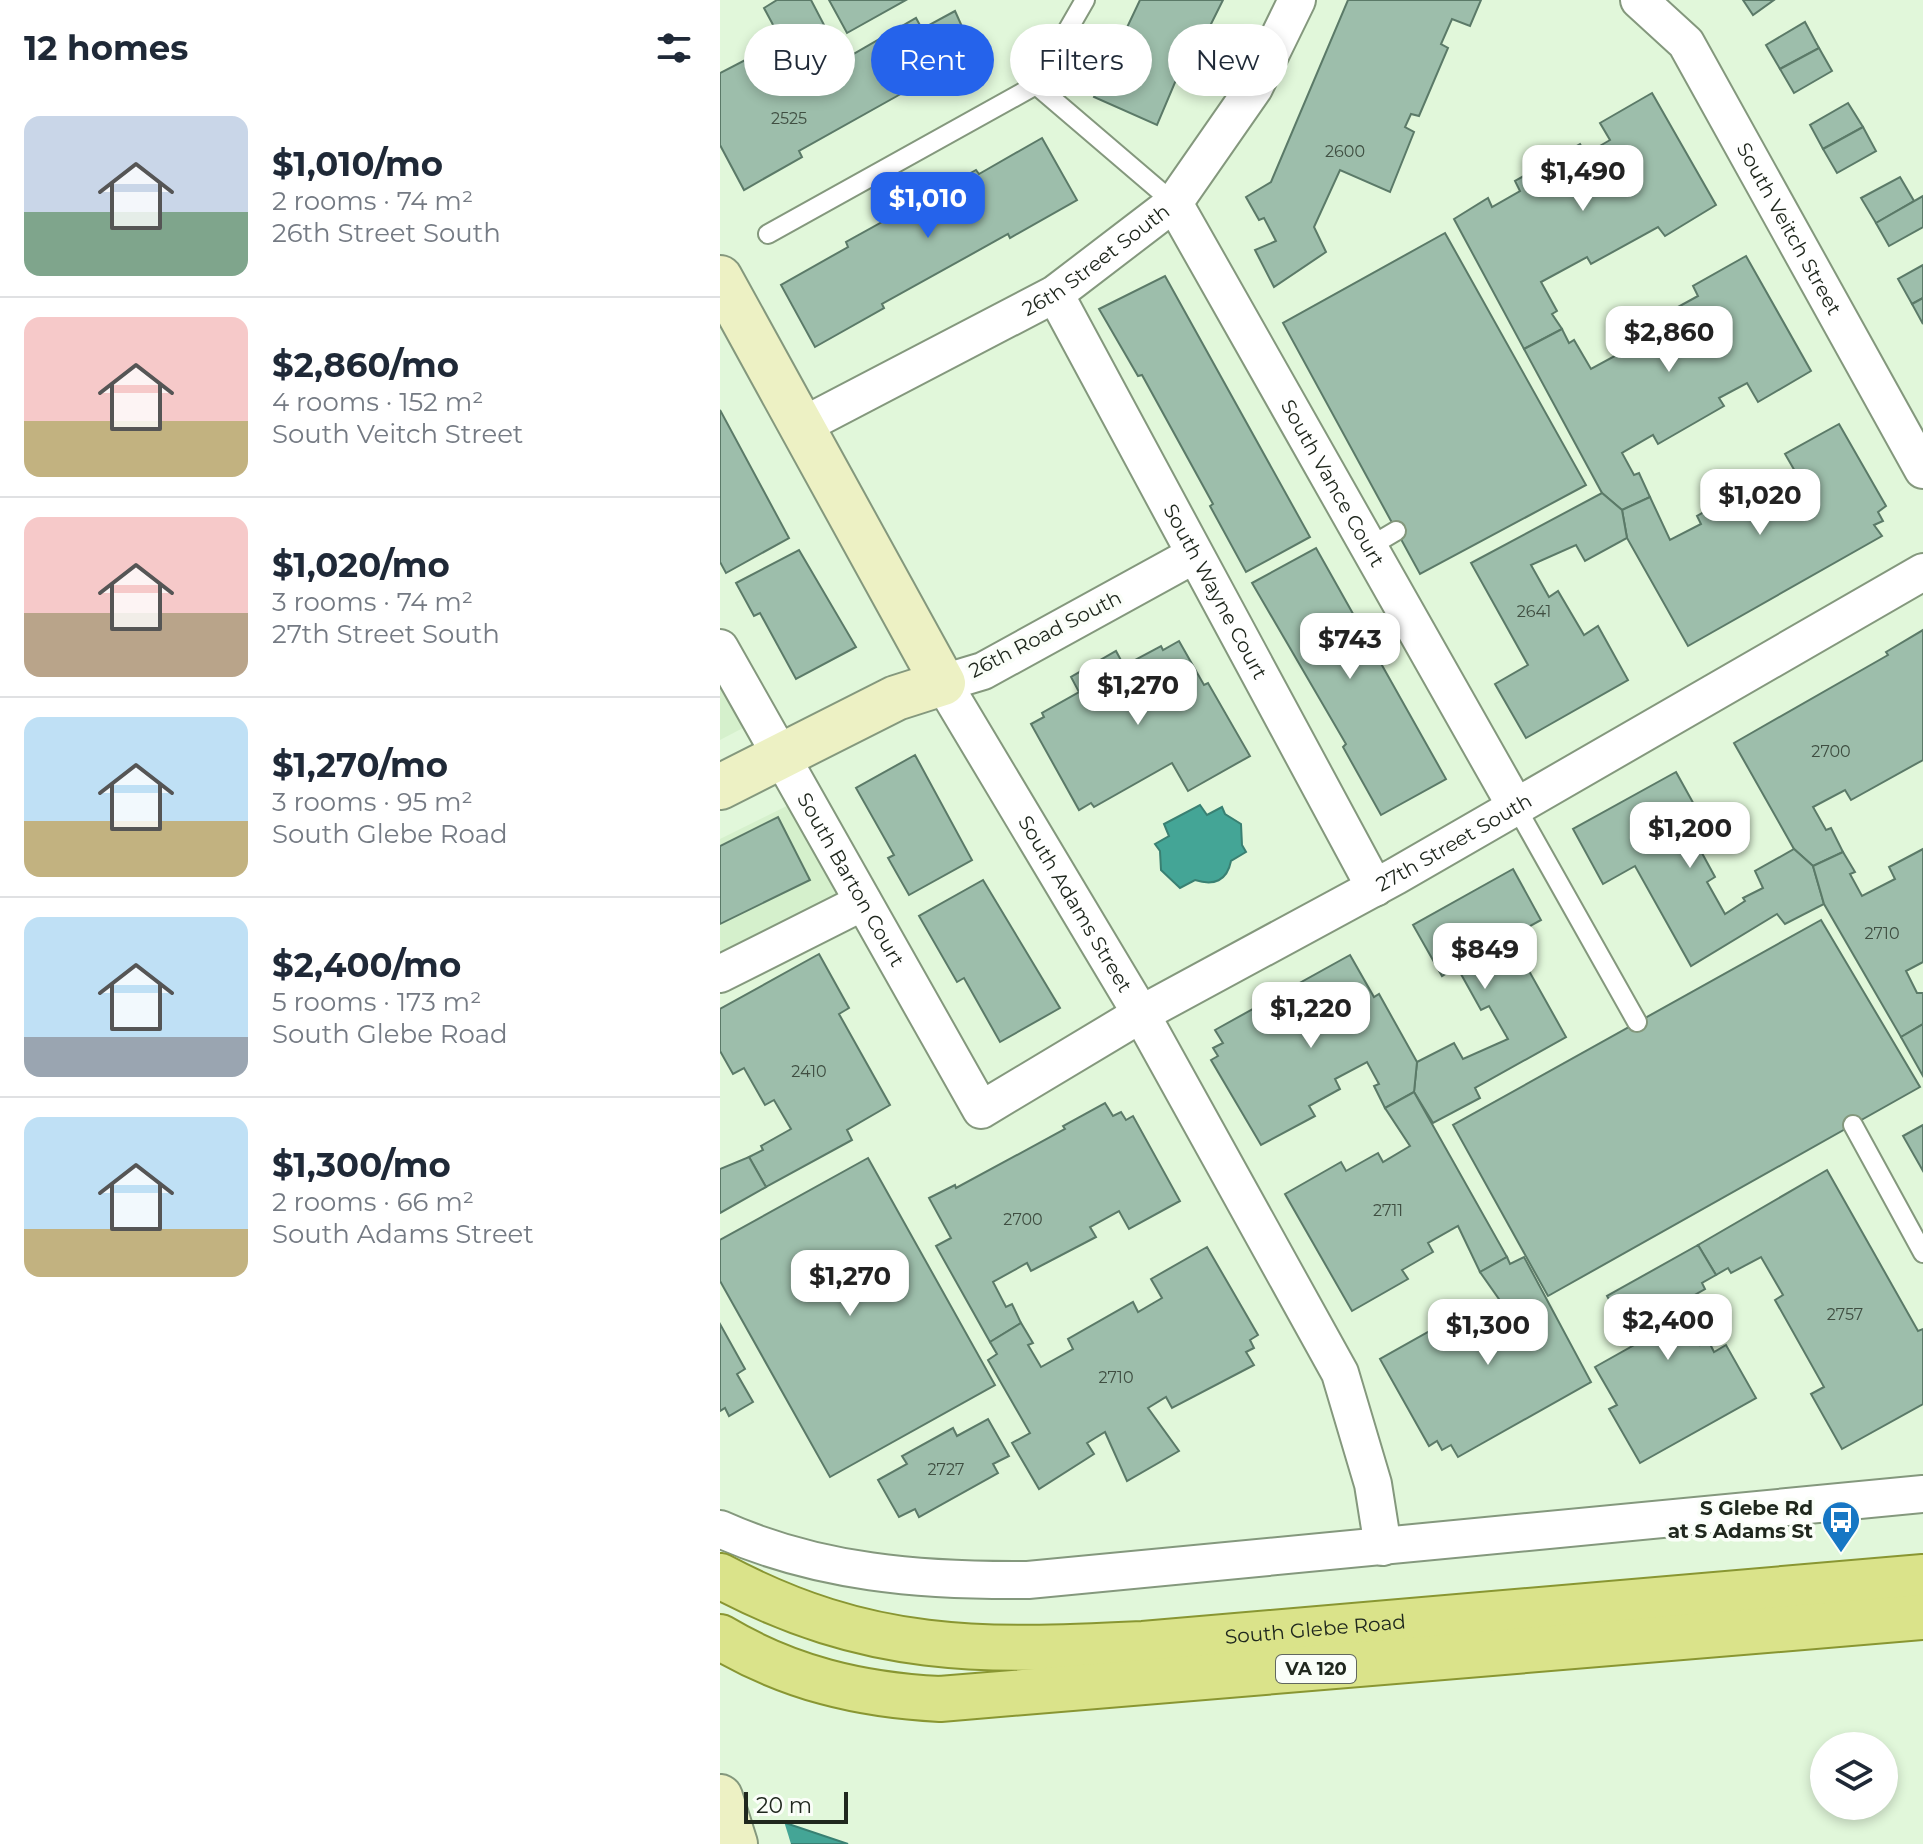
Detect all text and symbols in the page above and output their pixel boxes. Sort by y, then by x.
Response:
chip: Buy [744,24,855,96]
chip: Rent [871,24,994,96]
chip: Filters [1010,24,1152,96]
chip: New [1168,24,1288,96]
icon: filters [652,26,696,70]
text: 12 homes [24,27,188,69]
house number: 2525 [771,109,807,128]
street label: South Veitch Street [1732,138,1846,319]
house number: 2600 [1325,142,1365,161]
text: $1,010/mo [272,143,443,185]
pin: $1,490 [1518,145,1648,213]
icon: home [88,148,184,244]
text: $1,490 [1540,155,1626,187]
pin: $1,010 [863,172,993,240]
text: $1,010 [889,182,967,214]
text: 2 rooms · 74 m² [272,185,473,217]
street label: 26th Street South [1018,199,1174,321]
text: 26th Street South [272,217,501,249]
pin: $2,860 [1604,306,1734,374]
text: $2,860 [1624,316,1714,348]
text: $2,860/mo [272,344,459,386]
icon: home [88,349,184,445]
text: 4 rooms · 152 m² [272,386,483,418]
street label: South Vance Court [1276,395,1389,571]
text: South Veitch Street [272,418,523,450]
pin: $1,020 [1695,469,1825,537]
text: $1,020 [1718,479,1802,511]
street label: South Wayne Court [1158,500,1272,683]
text: $1,020/mo [272,544,450,586]
icon: home [88,549,184,645]
street label: 26th Road South [965,585,1125,683]
text: 3 rooms · 74 m² [272,586,473,618]
house number: 2641 [1517,602,1551,621]
pin: $743 [1303,613,1397,681]
text: 27th Street South [272,618,500,650]
text: $743 [1318,623,1382,655]
pin: $1,270 [1073,659,1203,727]
text: $1,270 [1097,669,1179,701]
house number: 2700 [1811,742,1851,761]
text: $1,270/mo [272,744,448,786]
icon: home [88,749,184,845]
text: 3 rooms · 95 m² [272,786,473,818]
street label: South Barton Court [792,788,909,971]
street label: 27th Street South [1372,788,1536,896]
pin: $1,200 [1625,802,1755,870]
street label: South Adams Street [1013,811,1137,997]
text: $1,200 [1648,812,1732,844]
text: South Glebe Road [272,818,508,850]
pin: $849 [1438,923,1532,991]
house number: 2710 [1864,924,1900,943]
text: $849 [1451,933,1519,965]
text: $2,400/mo [272,944,461,986]
icon: home [88,949,184,1045]
pin: $1,220 [1246,982,1376,1050]
text: 5 rooms · 173 m² [272,986,481,1018]
text: $1,220 [1270,992,1352,1024]
text: South Glebe Road [272,1018,508,1050]
house number: 2410 [791,1062,827,1081]
text: $1,300/mo [272,1144,451,1186]
icon: home [88,1149,184,1245]
text: 2 rooms · 66 m² [272,1186,474,1218]
house number: 2711 [1373,1201,1403,1220]
house number: 2700 [1003,1210,1043,1229]
text: South Adams Street [272,1218,534,1250]
pin: $1,270 [785,1250,915,1318]
text: $1,270 [809,1260,891,1292]
pin: $2,400 [1603,1294,1733,1362]
pin: $1,300 [1423,1299,1553,1367]
text: $2,400 [1622,1304,1714,1336]
house number: 2757 [1827,1305,1863,1324]
text: $1,300 [1446,1309,1530,1341]
house number: 2710 [1098,1368,1134,1387]
house number: 2727 [928,1460,964,1479]
place label: S Glebe Rd at S Adams St [1668,1496,1813,1543]
bus stop icon: S Glebe Rd at S Adams St [1820,1499,1862,1554]
street label: South Glebe Road [1224,1609,1407,1649]
road number: VA 120 [1276,1655,1356,1683]
map controls [1810,1732,1898,1820]
button: layers [1810,1732,1898,1820]
scale bar [744,1788,848,1824]
text: 20 m [756,1792,812,1819]

